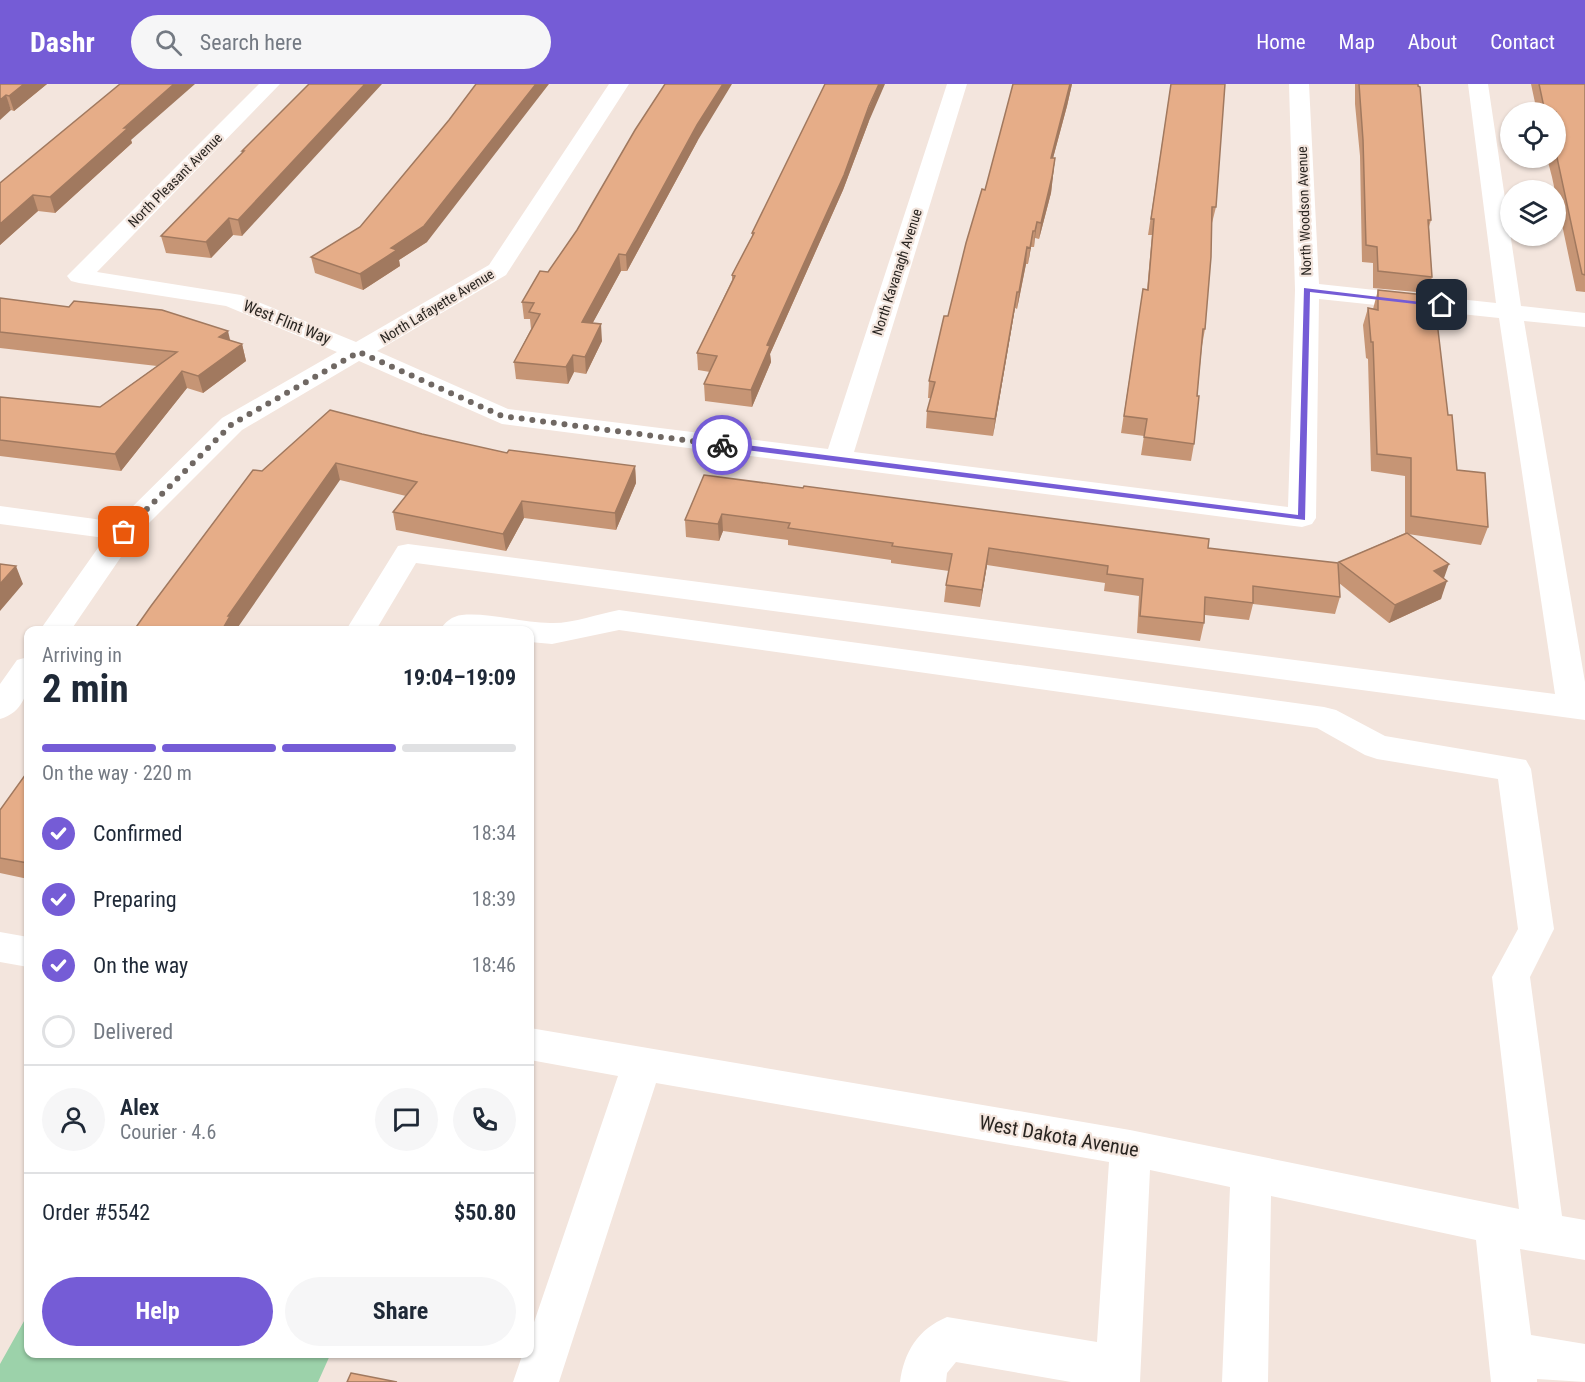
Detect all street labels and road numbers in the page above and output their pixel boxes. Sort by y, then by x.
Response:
street label: North Pleasant Avenue [125,129,226,230]
street label: North Woodson Avenue [1294,146,1314,276]
street label: North Kavanagh Avenue [869,206,925,337]
street label: North Lafayette Avenue [377,266,497,346]
street label: West Flint Way [241,296,334,348]
street label: West Dakota Avenue [977,1110,1141,1162]

